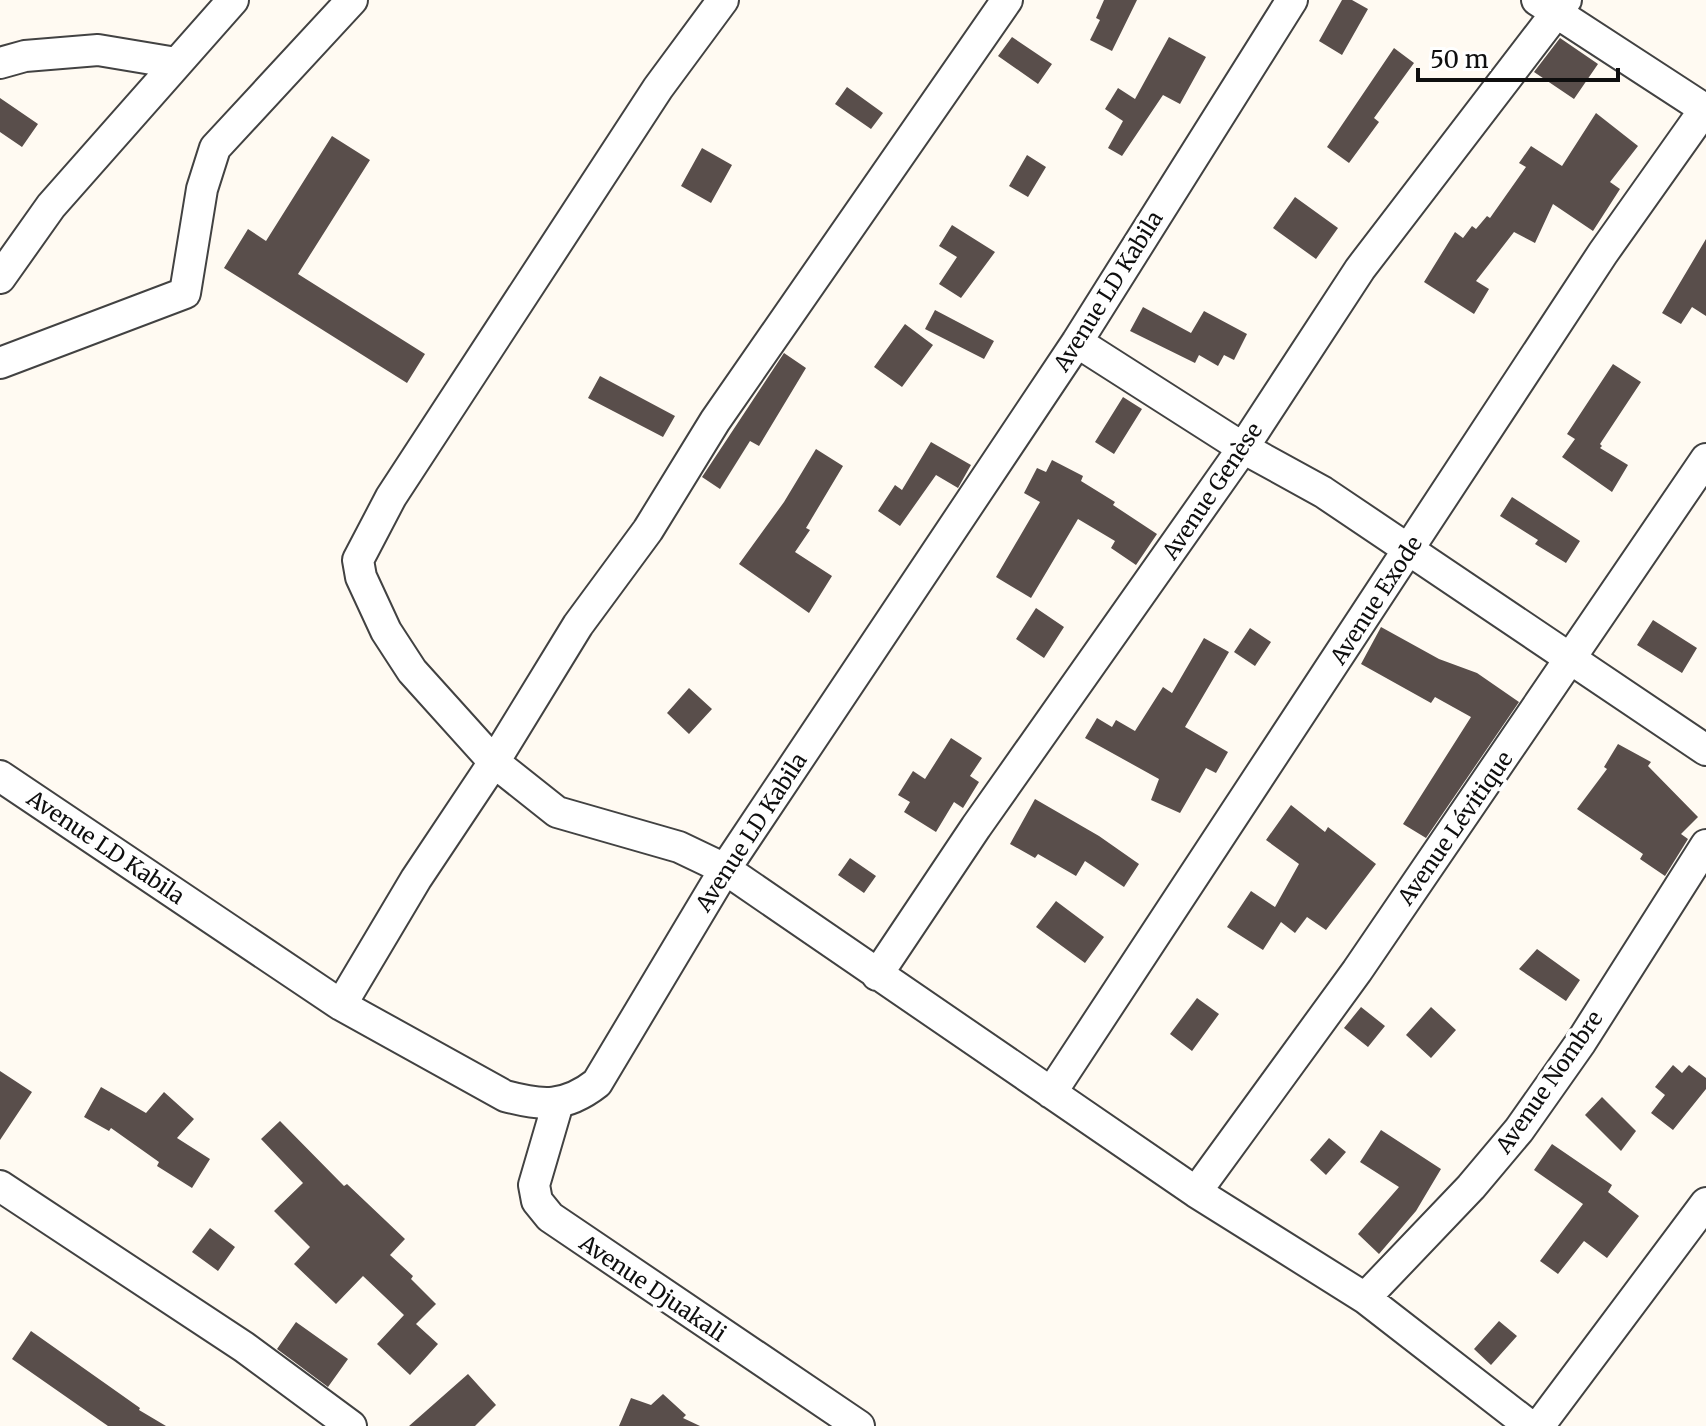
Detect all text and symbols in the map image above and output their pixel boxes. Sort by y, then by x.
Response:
scale bar [1418,32,1618,82]
text: 50 m [1430,44,1489,75]
street label: Avenue LD Kabila [1047,205,1169,377]
street label: Avenue Genèse [1155,417,1268,566]
street label: Avenue Exode [1324,531,1428,670]
street label: Avenue Lévitique [1391,746,1518,911]
street label: Avenue LD Kabila [689,747,813,918]
street label: Avenue LD Kabila [21,783,190,910]
street label: Avenue Nombre [1489,1005,1609,1160]
street label: Avenue Djuakali [573,1228,732,1347]

